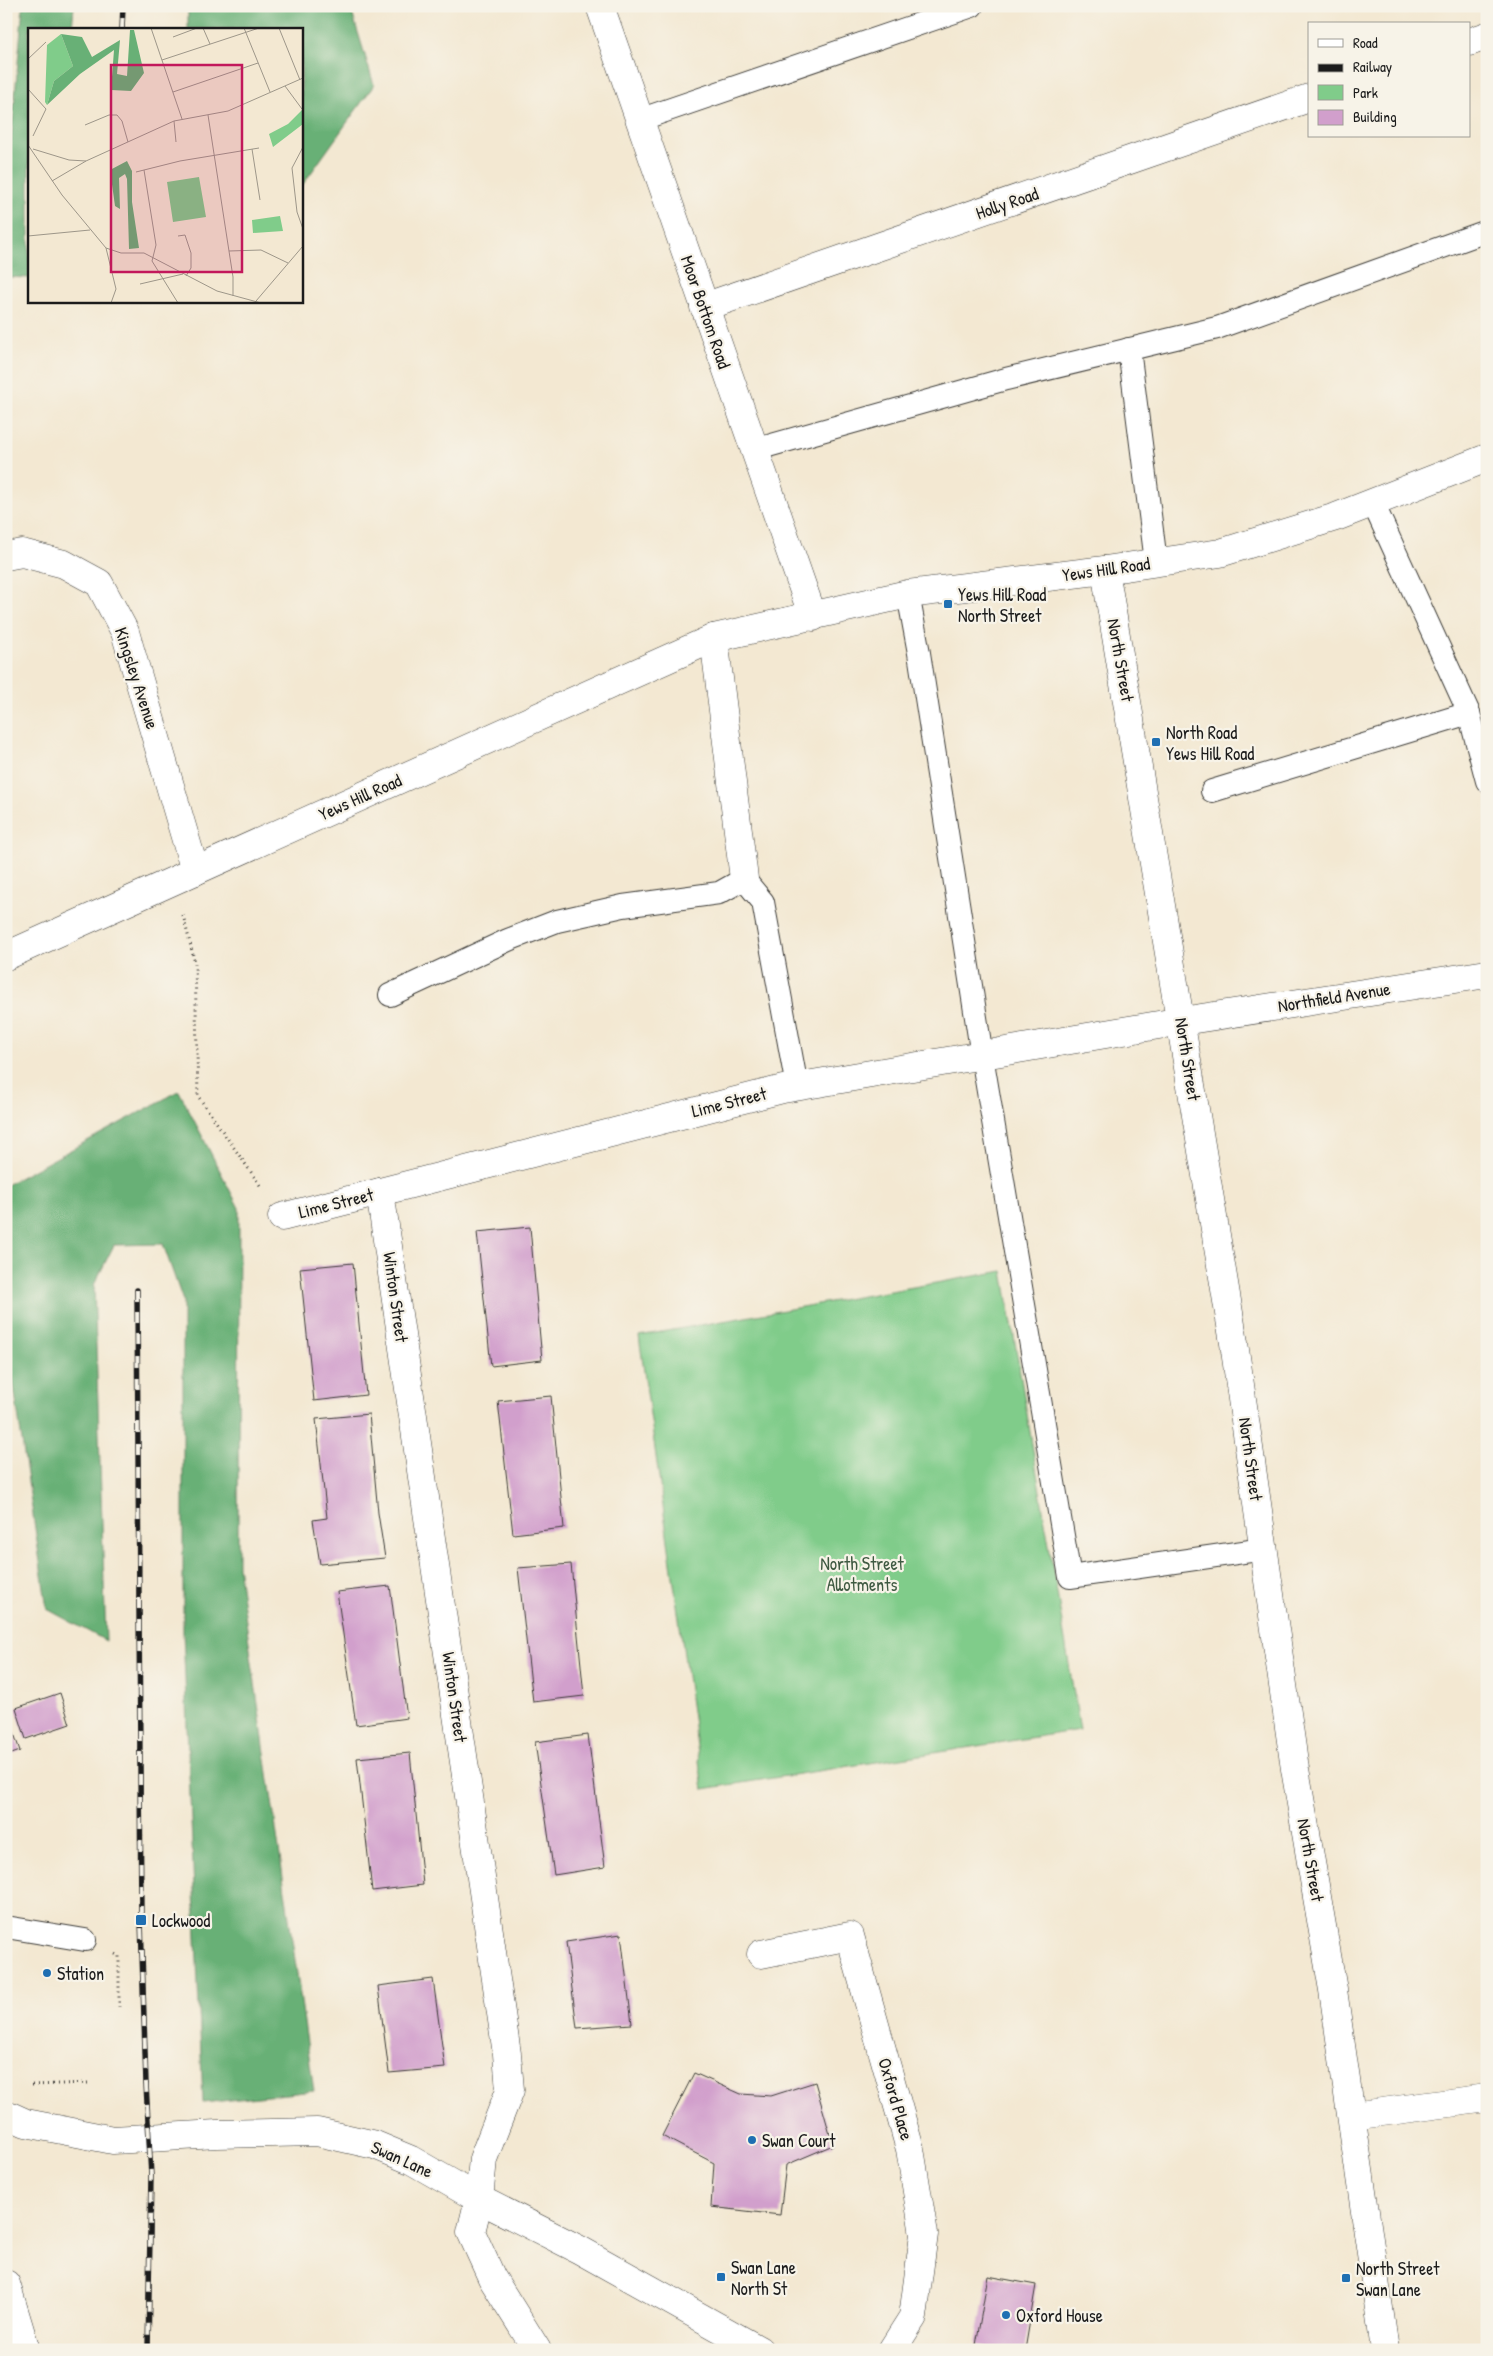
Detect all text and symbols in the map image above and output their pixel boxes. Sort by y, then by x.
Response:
legend [1308,22,1470,138]
inset map [28,28,302,302]
text: Road [1353,32,1378,53]
text: Railway [1353,56,1392,77]
text: Park [1353,82,1378,103]
text: Building [1353,106,1397,127]
street label: Holly Road [972,181,1042,225]
street label: Moor Bottom Road [675,252,737,372]
street label: Yews Hill Road [1060,550,1152,588]
place label: Yews Hill Road North Street [958,582,1046,628]
marker: Yews Hill Road North Street [942,598,954,610]
street label: North Street [1101,617,1141,704]
street label: Kingsley Avenue [109,624,165,732]
place label: North Road Yews Hill Road [1166,720,1254,766]
marker: North Road Yews Hill Road [1150,736,1162,748]
street label: Yews Hill Road [315,768,405,826]
street label: Northfield Avenue [1276,976,1392,1018]
street label: North Street [1169,1016,1207,1103]
street label: Lime Street [689,1080,770,1123]
street label: Lime Street [296,1181,377,1224]
street label: Winton Street [377,1250,415,1345]
street label: North Street [1233,1416,1269,1503]
park label: North Street Allotments [820,1551,905,1597]
street label: Winton Street [436,1650,474,1745]
street label: North Street [1291,1817,1331,1904]
place label: Lockwood [152,1908,210,1933]
marker: Lockwood [134,1913,148,1927]
place label: Station [57,1961,104,1986]
marker: Station [41,1967,53,1979]
street label: Oxford Place [872,2055,920,2143]
place label: Swan Court [762,2128,836,2153]
street label: Swan Lane [367,2134,437,2184]
marker: Swan Court [746,2134,758,2146]
place label: Swan Lane North St [731,2255,796,2301]
place label: North Street Swan Lane [1356,2256,1440,2302]
marker: Swan Lane North St [715,2271,727,2283]
marker: North Street Swan Lane [1340,2272,1352,2284]
place label: Oxford House [1016,2303,1103,2328]
marker: Oxford House [1000,2309,1012,2321]

